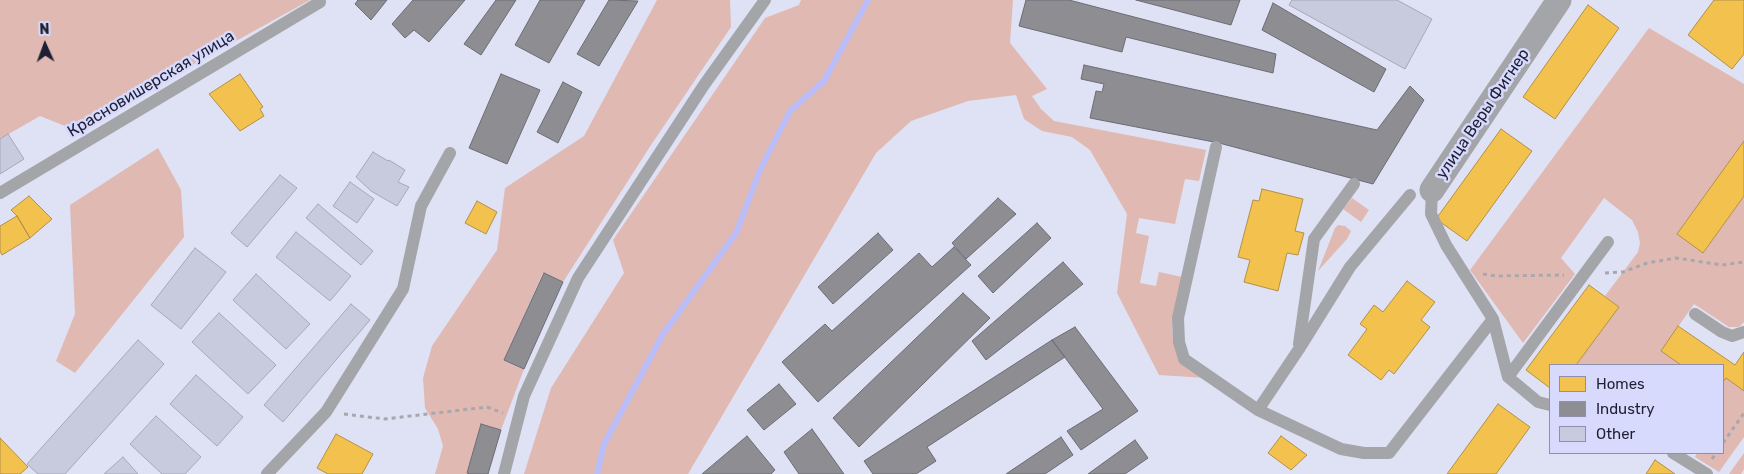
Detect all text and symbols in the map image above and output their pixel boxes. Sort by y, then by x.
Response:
north arrow [20,20,70,70]
text: N [39,21,50,38]
street label: Красновишерская улица [64,27,238,141]
street label: улица Веры Фигнер [1432,45,1534,183]
legend [1549,364,1724,454]
text: Homes [1596,375,1645,393]
text: Industry [1596,400,1655,418]
text: Other [1596,425,1635,443]

